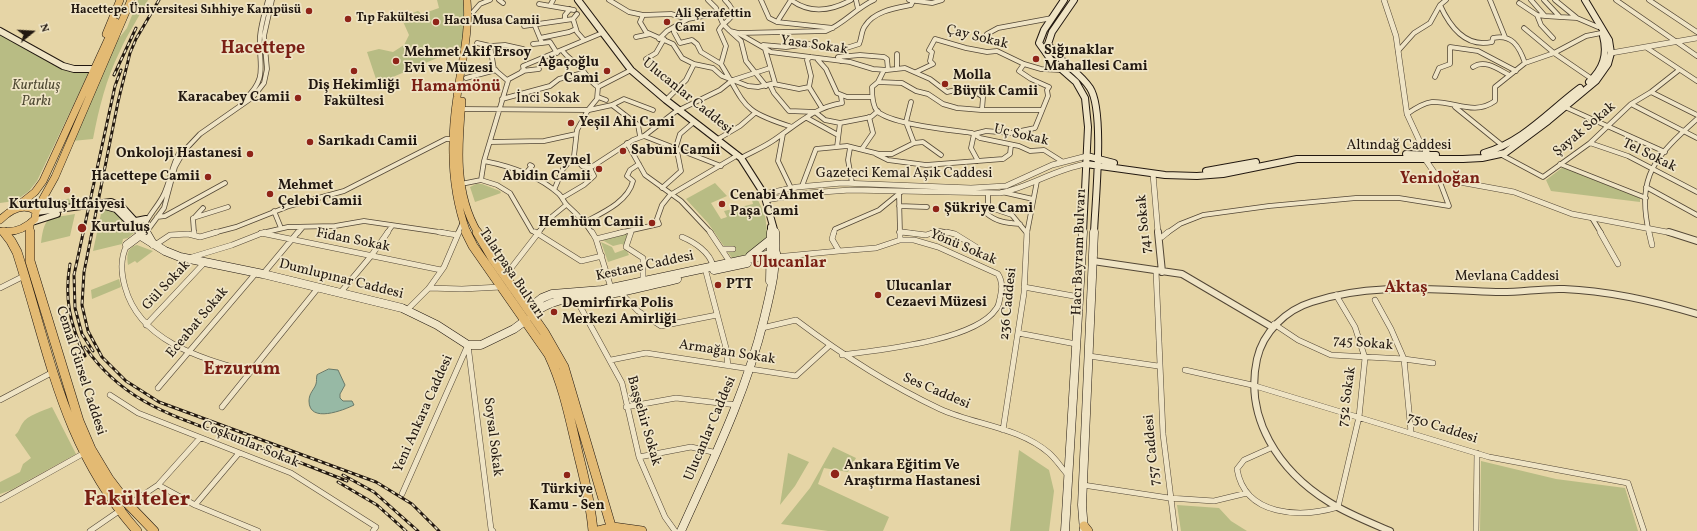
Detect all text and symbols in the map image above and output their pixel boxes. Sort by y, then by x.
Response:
place label: Hacettepe Üniversitesi Sıhhiye Kampüsü [71,4,301,18]
marker: Hacettepe Üniversitesi Sıhhiye Kampüsü [304,6,314,16]
place label: Ali Şerafettin Cami [675,8,751,36]
north arrow [12,12,52,52]
place label: Tıp Fakültesi [356,12,429,26]
marker: Tıp Fakültesi [343,14,353,24]
place label: Hacı Musa Camii [444,15,540,29]
marker: Hacı Musa Camii [431,17,441,27]
marker: Ali Şerafettin Cami [662,17,672,27]
text: N [36,22,52,34]
street label: Çay Sokak [944,22,1010,54]
street label: Yasa Sokak [779,33,849,59]
district label: Hacettepe [221,39,305,61]
place label: Sığınaklar Mahallesi Cami [1044,43,1148,76]
place label: Mehmet Akif Ersoy Evi ve Müzesi [404,45,531,78]
marker: Sığınaklar Mahallesi Cami [1031,54,1041,64]
place label: Ağaçoğlu Cami [538,55,599,88]
street label: Ulucanlar Caddesi [638,55,736,139]
marker: Mehmet Akif Ersoy Evi ve Müzesi [391,56,401,66]
marker: Diş Hekimliği Fakültesi [349,66,359,76]
marker: Ağaçoğlu Cami [602,66,612,76]
place label: Molla Büyük Camii [953,68,1038,100]
park label: Kurtuluş Parkı [12,78,60,110]
place label: Diş Hekimliği Fakültesi [308,78,400,110]
district label: Hamamönü [411,78,501,98]
marker: Molla Büyük Camii [940,79,950,89]
place label: Karacabey Camii [178,90,290,106]
street label: İnci Sokak [516,91,580,107]
marker: Karacabey Camii [293,93,303,103]
street label: Şayak Sokak [1550,99,1620,161]
place label: Yeşil Ahi Cami [579,115,675,131]
marker: Yeşil Ahi Cami [566,118,576,128]
street label: Uç Sokak [992,122,1050,150]
place label: Sarıkadı Camii [318,134,418,150]
street label: Tel Sokak [1619,136,1679,176]
marker: Sarıkadı Camii [305,137,315,147]
street label: Altındağ Caddesi [1346,138,1452,154]
place label: Sabuni Camii [631,143,720,159]
place label: Onkoloji Hastanesi [116,146,242,162]
marker: Sabuni Camii [618,146,628,156]
marker: Onkoloji Hastanesi [245,149,255,159]
place label: Zeynel Abidin Camii [502,153,591,186]
marker: Zeynel Abidin Camii [594,164,604,174]
street label: Gazeteci Kemal Aşık Caddesi [816,166,992,182]
place label: Hacettepe Camii [91,169,200,185]
district label: Yenidoğan [1400,170,1480,190]
marker: Hacettepe Camii [203,172,213,182]
place label: Mehmet Çelebi Camii [278,178,362,210]
marker: Kurtuluş İtfaiyesi [62,185,72,195]
place label: Cenabi Ahmet Paşa Cami [730,188,824,220]
street label: Hacı Bayram Bulvarı [1069,188,1091,316]
marker: Mehmet Çelebi Camii [265,189,275,199]
street label: 741 Sokak [1134,194,1156,254]
place label: Kurtuluş İtfaiyesi [9,197,125,213]
marker: Cenabi Ahmet Paşa Cami [717,199,727,209]
place label: Şükriye Cami [944,201,1033,217]
marker: Şükriye Cami [931,204,941,214]
place label: Hemhüm Camii [539,215,644,231]
marker: Hemhüm Camii [647,218,657,228]
place label: Kurtuluş [91,220,150,236]
marker: Kurtuluş [76,222,88,234]
street label: Talatpaşa Bulvarı [474,225,548,323]
street label: Fidan Sokak [315,226,391,256]
street label: Yönü Sokak [927,226,999,270]
street label: Kestane Caddesi [594,248,696,286]
district label: Ulucanlar [752,254,826,274]
street label: Dumlupınar Caddesi [277,256,405,304]
street label: Gül Sokak [140,257,194,315]
street label: 236 Caddesi [997,267,1021,341]
street label: Mevlana Caddesi [1455,269,1559,285]
place label: PTT [726,277,753,293]
place label: Ulucanlar Cezaevi Müzesi [886,279,987,312]
district label: Aktaş [1384,279,1428,299]
marker: PTT [713,280,723,290]
street label: Eceabat Sokak [163,284,233,362]
marker: Ulucanlar Cezaevi Müzesi [873,290,883,300]
place label: Demirfırka Polis Merkezi Amirliği [562,296,677,328]
street label: Cemal Gürsel Caddesi [51,304,109,438]
marker: Demirfırka Polis Merkezi Amirliği [549,307,559,317]
street label: 745 Sokak [1332,333,1394,355]
street label: Armağan Sokak [677,337,777,369]
street label: Yeni Ankara Caddesi [391,353,457,475]
district label: Erzurum [204,360,280,382]
street label: 752 Sokak [1335,366,1361,428]
street label: Ses Caddesi [900,370,972,414]
street label: Başşehir Sokak [622,374,664,468]
street label: Ulucanlar Caddesi [681,374,741,484]
street label: Soysal Sokak [479,396,505,478]
street label: 750 Caddesi [1405,410,1479,448]
street label: 757 Caddesi [1142,413,1164,487]
street label: Coşkunlar Sokak [199,418,301,472]
place label: Ankara Eğitim Ve Araştırma Hastanesi [844,458,981,490]
marker: Ankara Eğitim Ve Araştırma Hastanesi [829,468,841,480]
marker: Türkiye Kamu - Sen [562,470,572,480]
place label: Türkiye Kamu - Sen [529,482,605,514]
district label: Fakülteler [84,488,190,514]

